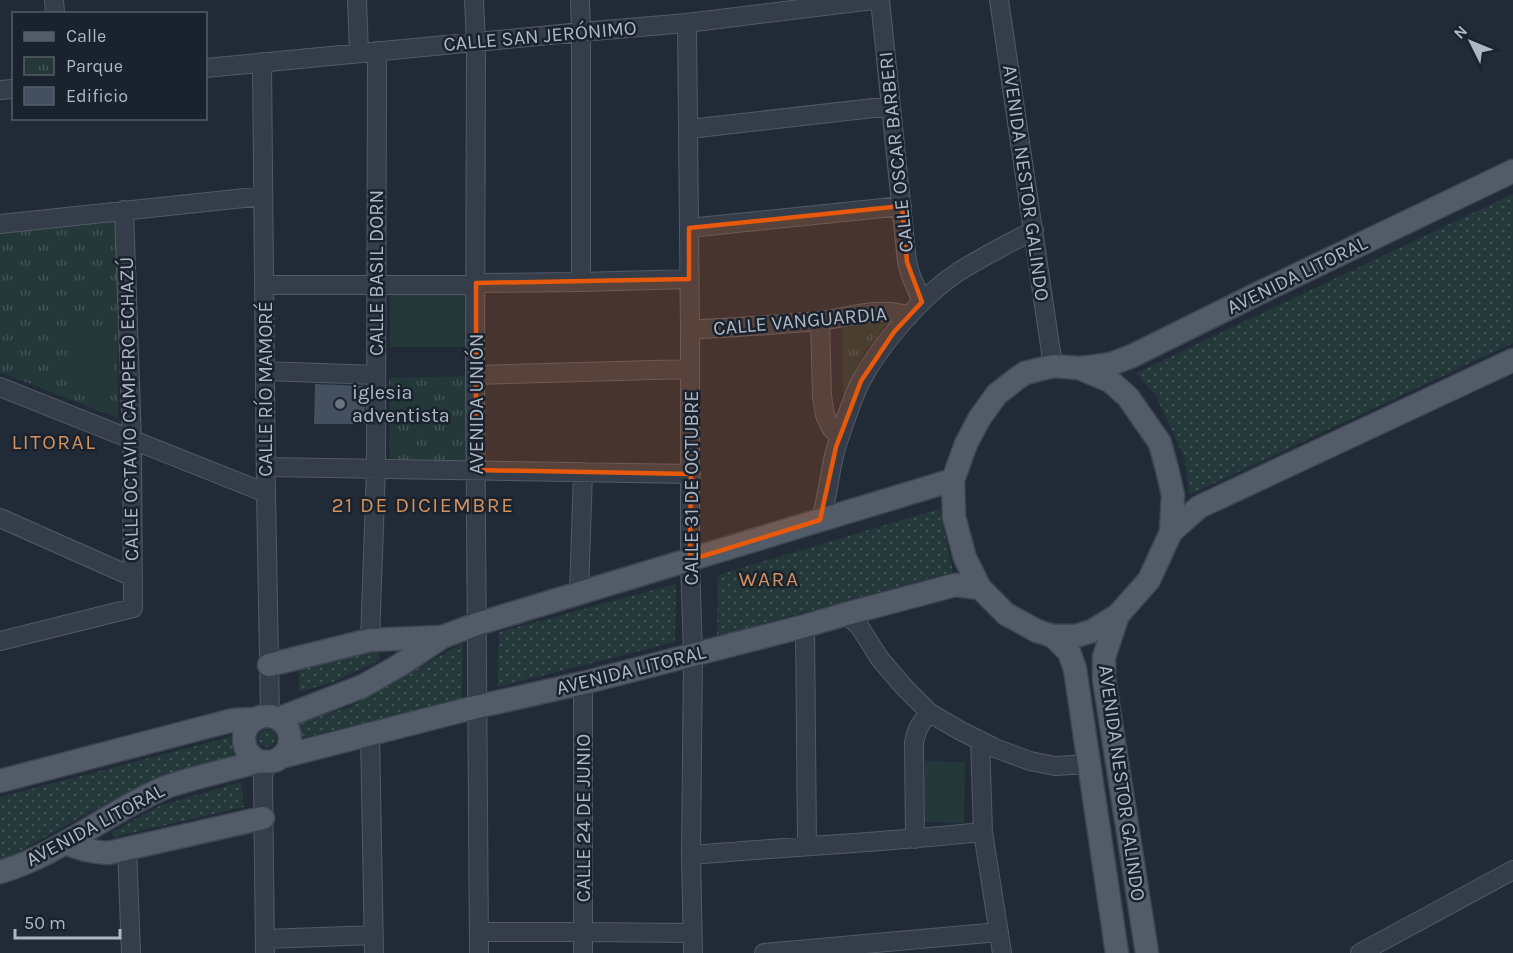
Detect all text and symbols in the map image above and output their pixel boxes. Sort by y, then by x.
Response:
legend [12,12,207,120]
north arrow [1441,12,1501,72]
street label: CALLE SAN JERÓNIMO [442,15,638,56]
text: N [1450,21,1471,43]
text: Calle [66,25,106,47]
street label: CALLE OSCAR BARBERI [874,50,918,254]
text: Parque [66,55,123,77]
street label: AVENIDA NESTOR GALINDO [998,63,1054,303]
text: Edificio [66,85,128,107]
street label: CALLE BASIL DORN [365,190,388,356]
street label: AVENIDA LITORAL [1223,231,1371,319]
street label: CALLE OCTAVIO CAMPERO ECHAZÚ [114,257,143,561]
street label: CALLE RÍO MAMORÉ [253,301,277,477]
street label: CALLE VANGUARDIA [712,302,888,340]
street label: AVENIDA UNIÓN [464,333,488,475]
place label: iglesia adventista [352,381,450,427]
street label: CALLE 31 DE OCTUBRE [680,391,703,585]
marker: iglesia adventista [333,397,347,411]
district label: LITORAL [11,430,97,454]
district label: 21 DE DICIEMBRE [331,493,515,517]
district label: WARA [738,567,800,591]
street label: AVENIDA LITORAL [554,640,709,700]
street label: AVENIDA NESTOR GALINDO [1094,663,1150,903]
street label: CALLE 24 DE JUNIO [572,734,595,902]
street label: AVENIDA LITORAL [22,779,169,871]
scale bar [15,902,120,940]
text: 50 m [24,912,66,934]

